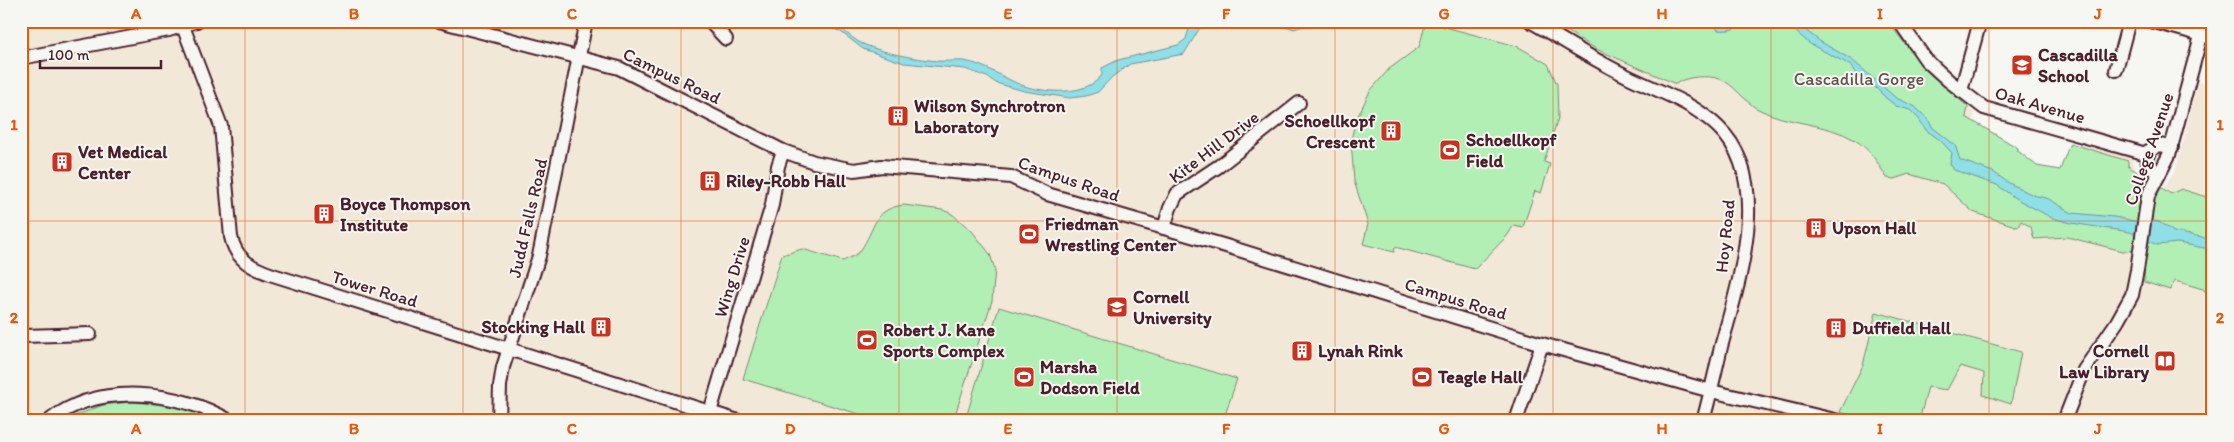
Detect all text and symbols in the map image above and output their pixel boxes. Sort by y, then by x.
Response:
text: A [130,4,142,23]
text: B [349,4,360,23]
text: C [567,4,578,23]
text: D [785,4,796,23]
text: E [1004,4,1013,23]
text: F [1222,4,1231,23]
text: G [1438,4,1450,23]
text: H [1656,4,1668,23]
text: I [1877,4,1883,23]
text: J [2093,4,2102,23]
scale bar [40,38,161,70]
street label: Campus Road [619,43,725,109]
place label: Cascadilla School [2038,44,2119,87]
text: 100 m [48,46,90,64]
school or university icon: Cascadilla School [2010,53,2034,77]
park label: Cascadilla Gorge [1794,68,1924,90]
street label: Oak Avenue [1992,82,2088,128]
street label: College Avenue [2119,90,2179,208]
place label: Wilson Synchrotron Laboratory [914,95,1066,138]
building icon: Wilson Synchrotron Laboratory [886,104,910,128]
street label: Kite Hill Drive [1165,106,1263,188]
place label: Schoellkopf Crescent [1285,110,1376,153]
text: 1 [10,115,18,134]
text: 1 [2216,115,2224,134]
building icon: Schoellkopf Crescent [1379,119,1403,143]
place label: Schoellkopf Field [1466,129,1558,172]
sports icon: Schoellkopf Field [1438,138,1462,162]
place label: Vet Medical Center [78,141,168,184]
building icon: Vet Medical Center [50,150,74,174]
street label: Campus Road [1015,151,1123,207]
street label: Judd Falls Road [504,156,552,280]
building icon: Riley-Robb Hall [698,169,722,193]
place label: Riley-Robb Hall [726,170,847,192]
place label: Boyce Thompson Institute [340,193,471,236]
street label: Hoy Road [1710,198,1740,274]
building icon: Boyce Thompson Institute [312,202,336,226]
place label: Friedman Wrestling Center [1045,213,1177,256]
building icon: Upson Hall [1804,216,1828,240]
place label: Upson Hall [1832,217,1917,239]
sports icon: Friedman Wrestling Center [1017,222,1041,246]
street label: Wing Drive [709,234,755,320]
street label: Tower Road [329,266,421,313]
street label: Campus Road [1402,273,1510,325]
place label: Cornell University [1133,286,1212,329]
school or university icon: Cornell University [1105,295,1129,319]
text: 2 [10,308,19,327]
text: 2 [2216,308,2225,327]
building icon: Stocking Hall [589,315,613,339]
place label: Stocking Hall [481,316,586,338]
building icon: Duffield Hall [1824,316,1848,340]
place label: Duffield Hall [1852,317,1952,339]
place label: Robert J. Kane Sports Complex [883,319,1005,362]
sports icon: Robert J. Kane Sports Complex [855,328,879,352]
building icon: Lynah Rink [1290,339,1314,363]
place label: Lynah Rink [1318,340,1404,362]
place label: Cornell Law Library [2059,340,2150,383]
library icon: Cornell Law Library [2153,349,2177,373]
place label: Marsha Dodson Field [1040,356,1140,399]
sports icon: Marsha Dodson Field [1012,365,1036,389]
sports icon: Teagle Hall [1410,365,1434,389]
place label: Teagle Hall [1437,366,1524,388]
text: A [130,419,142,438]
text: B [349,419,360,438]
text: C [567,419,578,438]
text: D [785,419,796,438]
text: E [1004,419,1013,438]
text: F [1222,419,1231,438]
text: G [1438,419,1450,438]
text: H [1656,419,1668,438]
text: I [1877,419,1883,438]
text: J [2093,419,2102,438]

